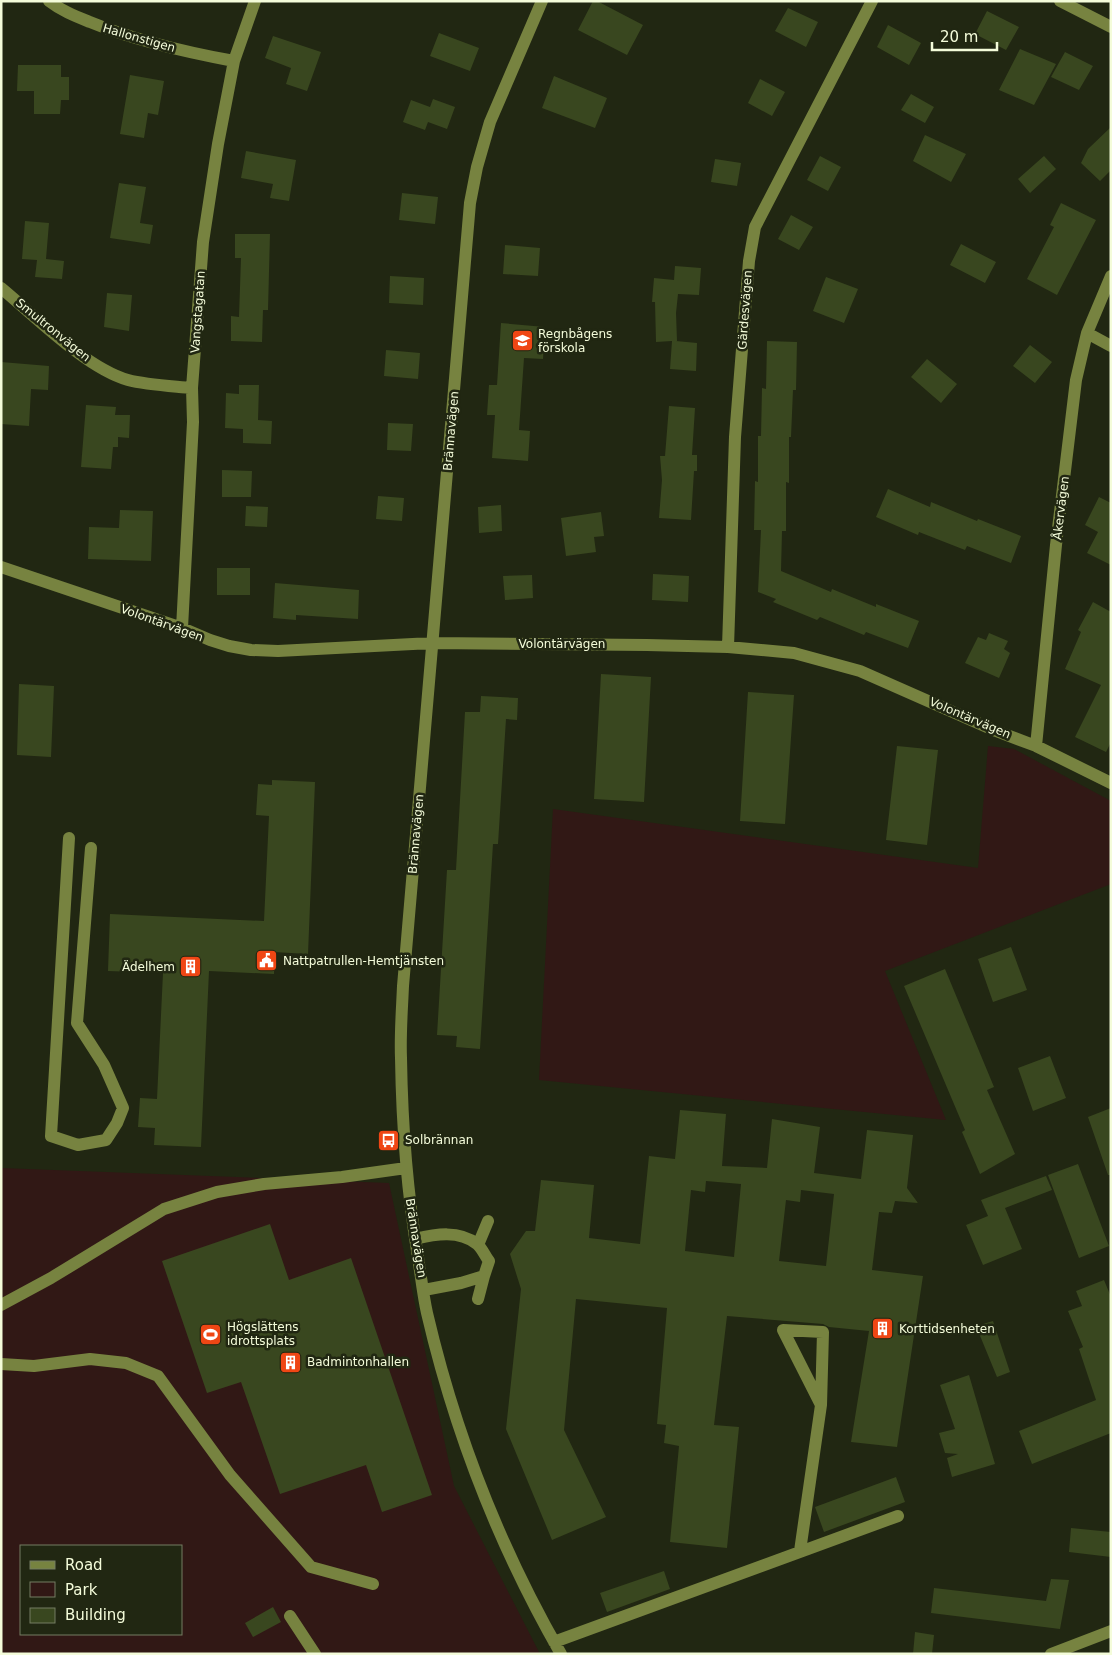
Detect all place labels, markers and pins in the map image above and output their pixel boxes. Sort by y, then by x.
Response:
place label: Regnbågens förskola [538,327,612,355]
school or university icon: Regnbågens förskola [510,329,534,353]
public building icon: Nattpatrullen-Hemtjänsten [255,949,279,973]
place label: Nattpatrullen-Hemtjänsten [283,954,444,968]
building icon: Ädelhem [179,955,203,979]
place label: Ädelhem [122,959,175,974]
bus stop icon: Solbrännan [377,1128,401,1152]
place label: Solbrännan [405,1133,473,1147]
building icon: Korttidsenheten [871,1317,895,1341]
place label: Högslättens idrottsplats [227,1320,299,1348]
sports icon: Högslättens idrottsplats [199,1322,223,1346]
place label: Korttidsenheten [899,1322,995,1336]
building icon: Badmintonhallen [279,1350,303,1374]
place label: Badmintonhallen [307,1355,409,1369]

